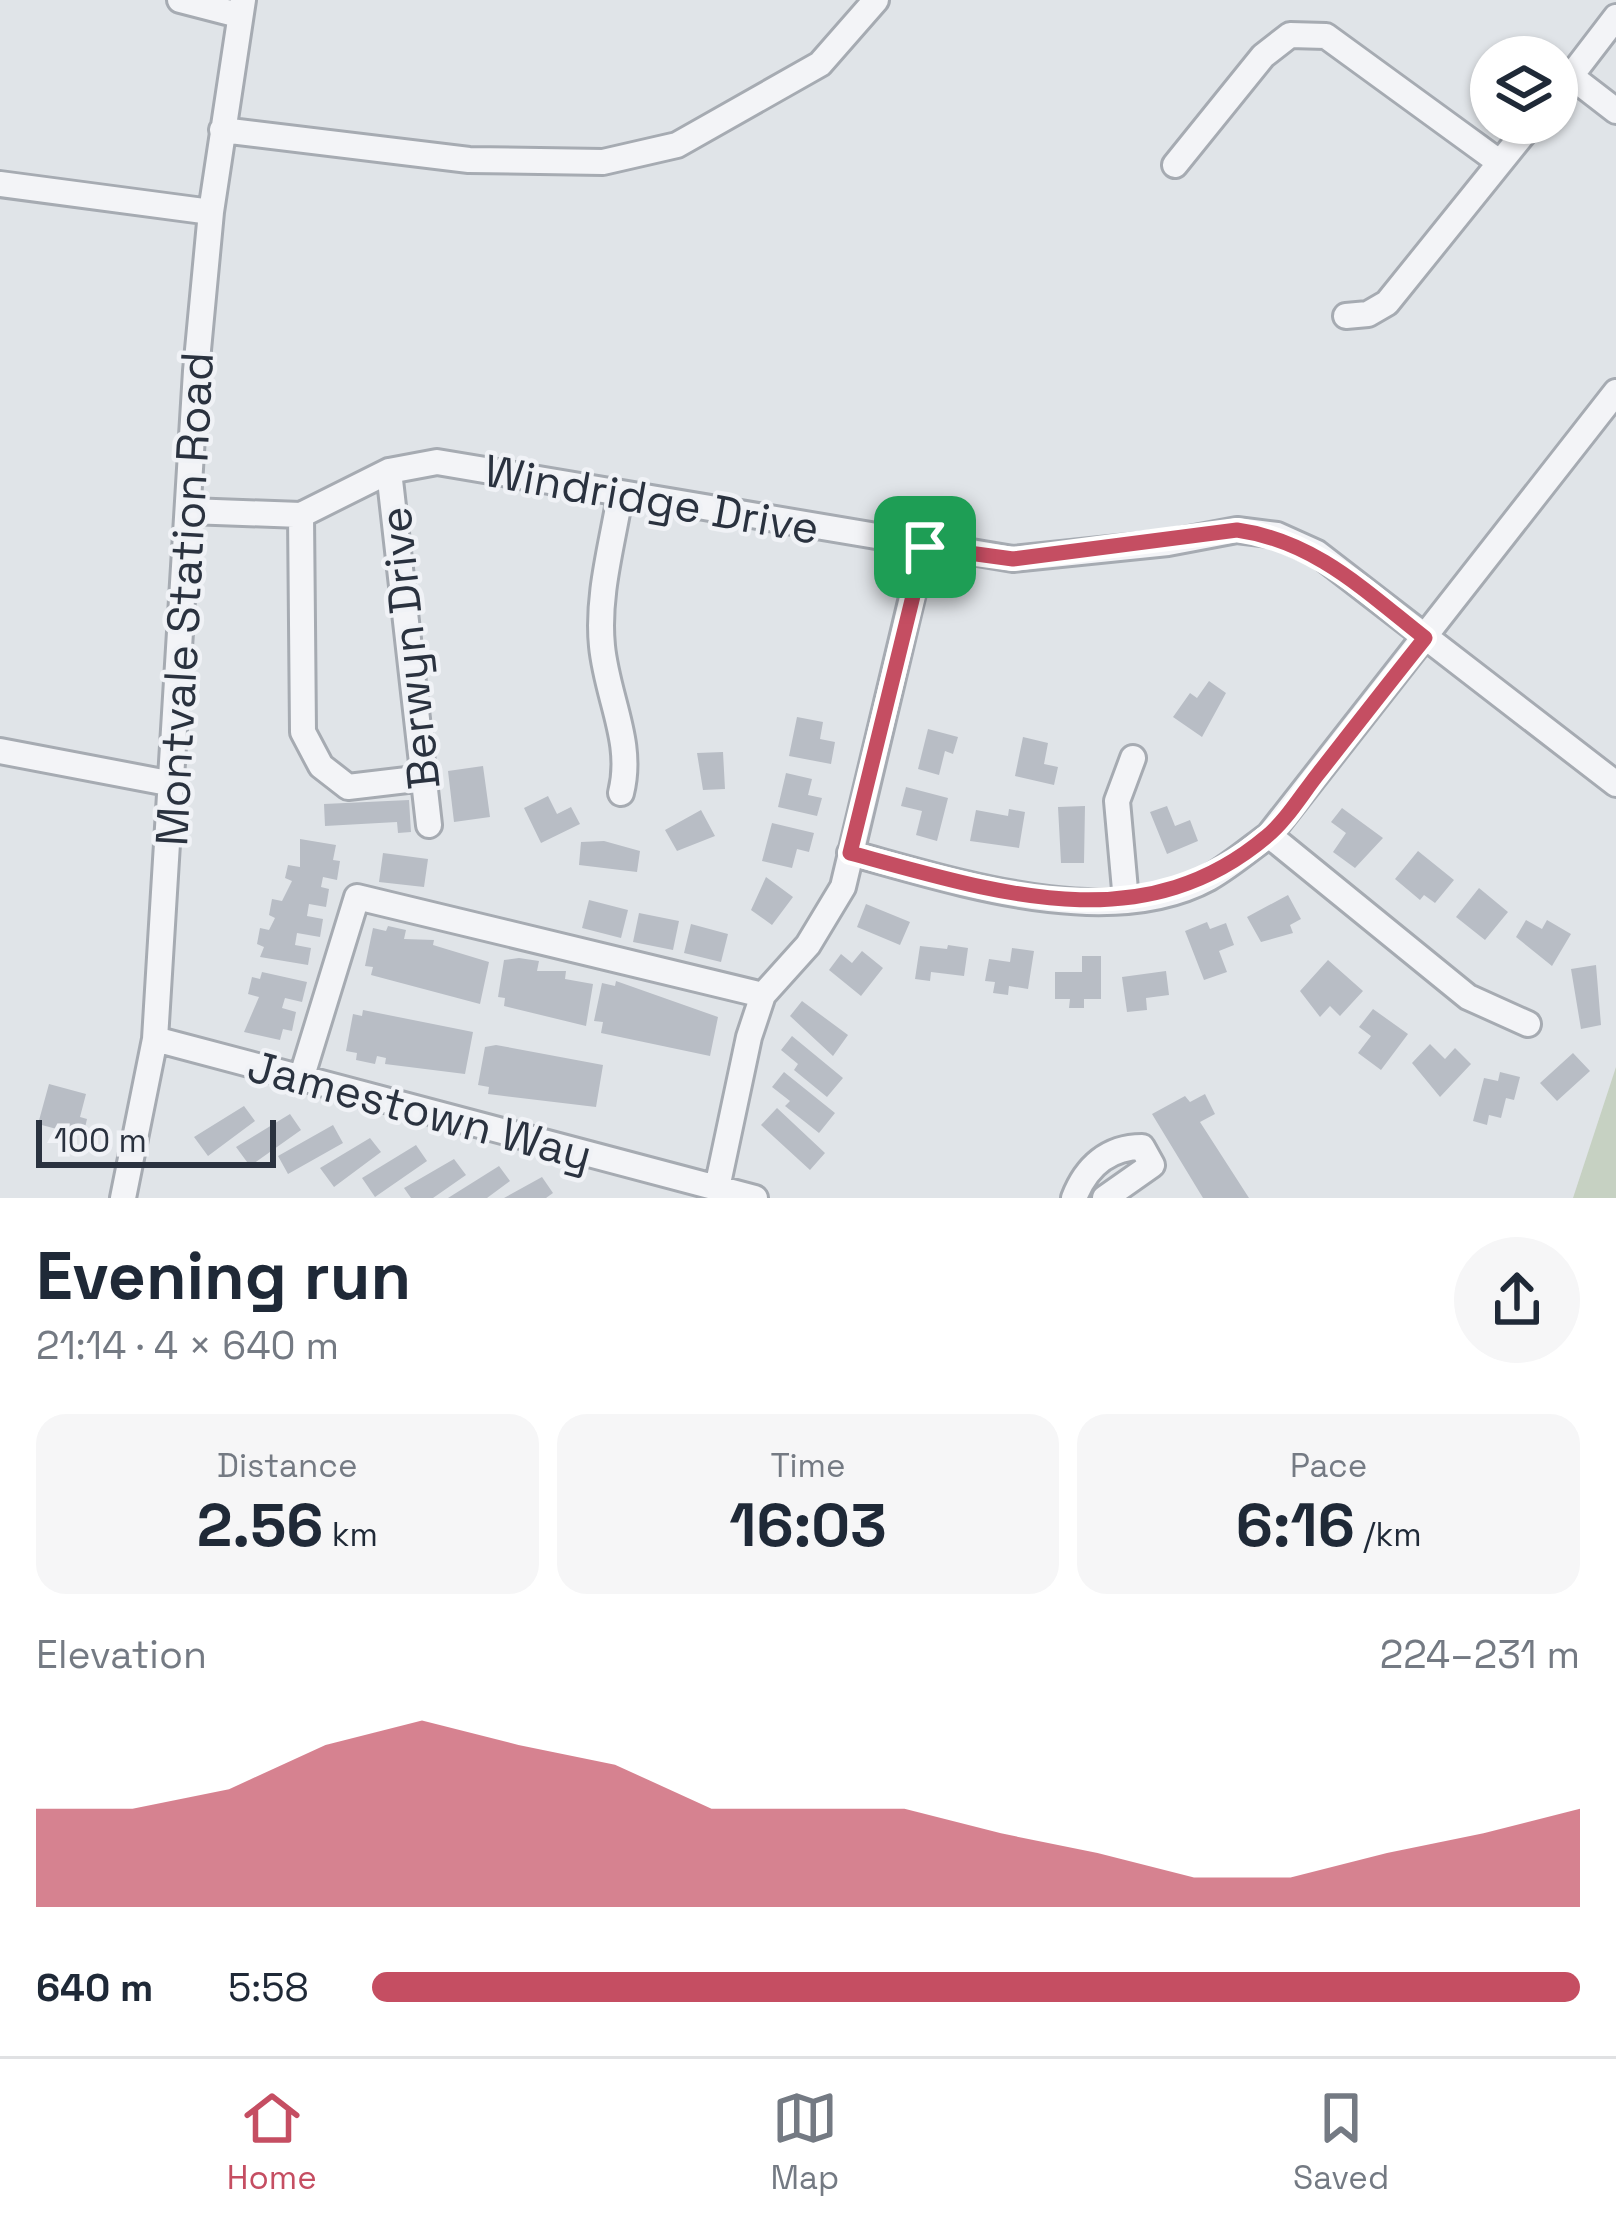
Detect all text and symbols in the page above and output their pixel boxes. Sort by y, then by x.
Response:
map controls [1470,36,1578,144]
button: layers [1470,36,1578,144]
street label: Montvale Station Road [143,350,226,848]
street label: Windridge Drive [480,442,824,557]
pin [874,496,976,598]
street label: Berwyn Drive [366,504,453,792]
icon: arrive [892,514,958,580]
street label: Jamestown Way [242,1037,598,1184]
scale bar [36,1114,276,1167]
text: 100 m [54,1120,147,1162]
text: Evening run [36,1234,411,1318]
button: share [1454,1237,1580,1363]
text: 21:14 · 4 × 640 m [36,1321,339,1370]
text: Distance [217,1445,358,1487]
text: Time [770,1445,846,1487]
text: Pace [1290,1445,1367,1487]
text: 2.56 [197,1487,323,1564]
text: 16:03 [729,1487,887,1564]
text: 6:16 [1236,1487,1355,1564]
text: km [323,1514,378,1556]
text: /km [1355,1514,1422,1556]
text: Elevation [36,1630,207,1679]
text: 224–231 m [1380,1630,1580,1679]
text: 640 m [36,1963,153,2012]
text: 5:58 [228,1963,309,2012]
tab: Home [227,2085,317,2199]
tab: Map [770,2085,839,2199]
tab: Saved [1293,2085,1389,2199]

